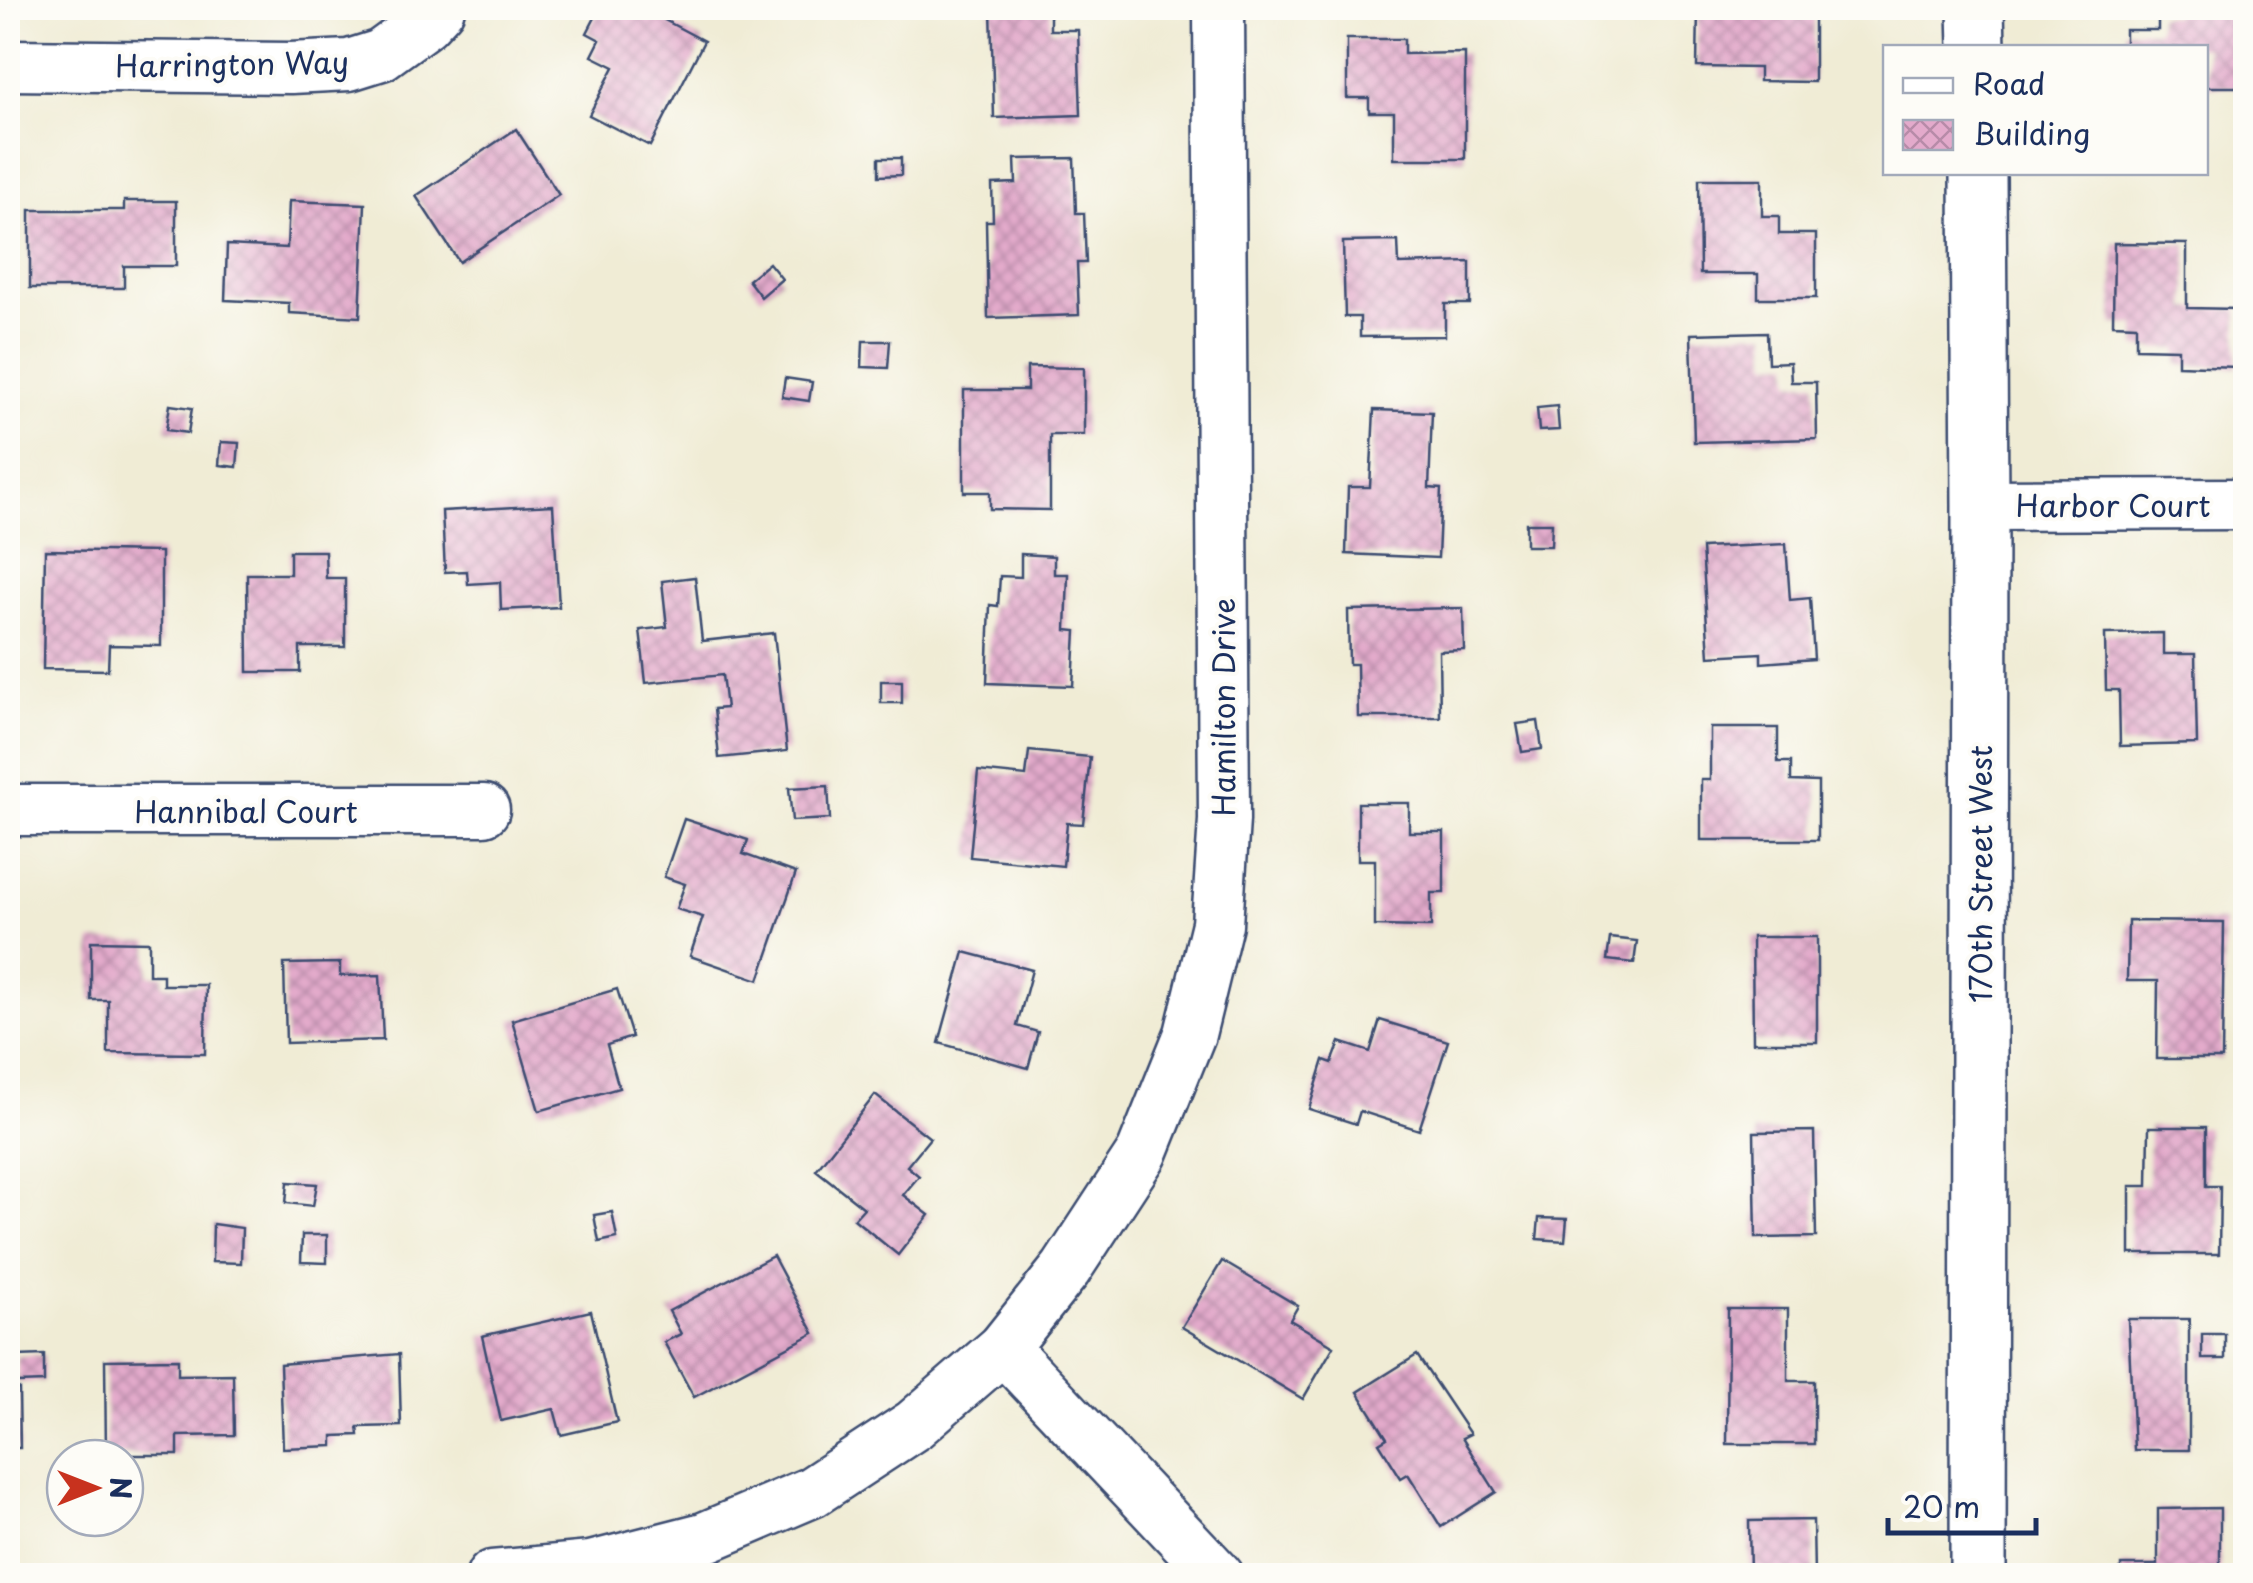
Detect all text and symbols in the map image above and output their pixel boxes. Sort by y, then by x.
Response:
street label: Harrington Way [115,38,349,88]
legend [1883,45,2208,175]
text: Road [1973,60,2046,105]
text: Building [1973,110,2090,155]
street label: Harbor Court [2016,482,2210,527]
street label: Hamilton Drive [1200,598,1245,816]
street label: 170th Street West [1957,745,2002,1003]
street label: Hannibal Court [134,788,358,833]
north arrow [45,1438,145,1538]
scale bar [1888,1473,2036,1535]
text: N [100,1477,143,1499]
text: 20 m [1903,1483,1980,1528]

